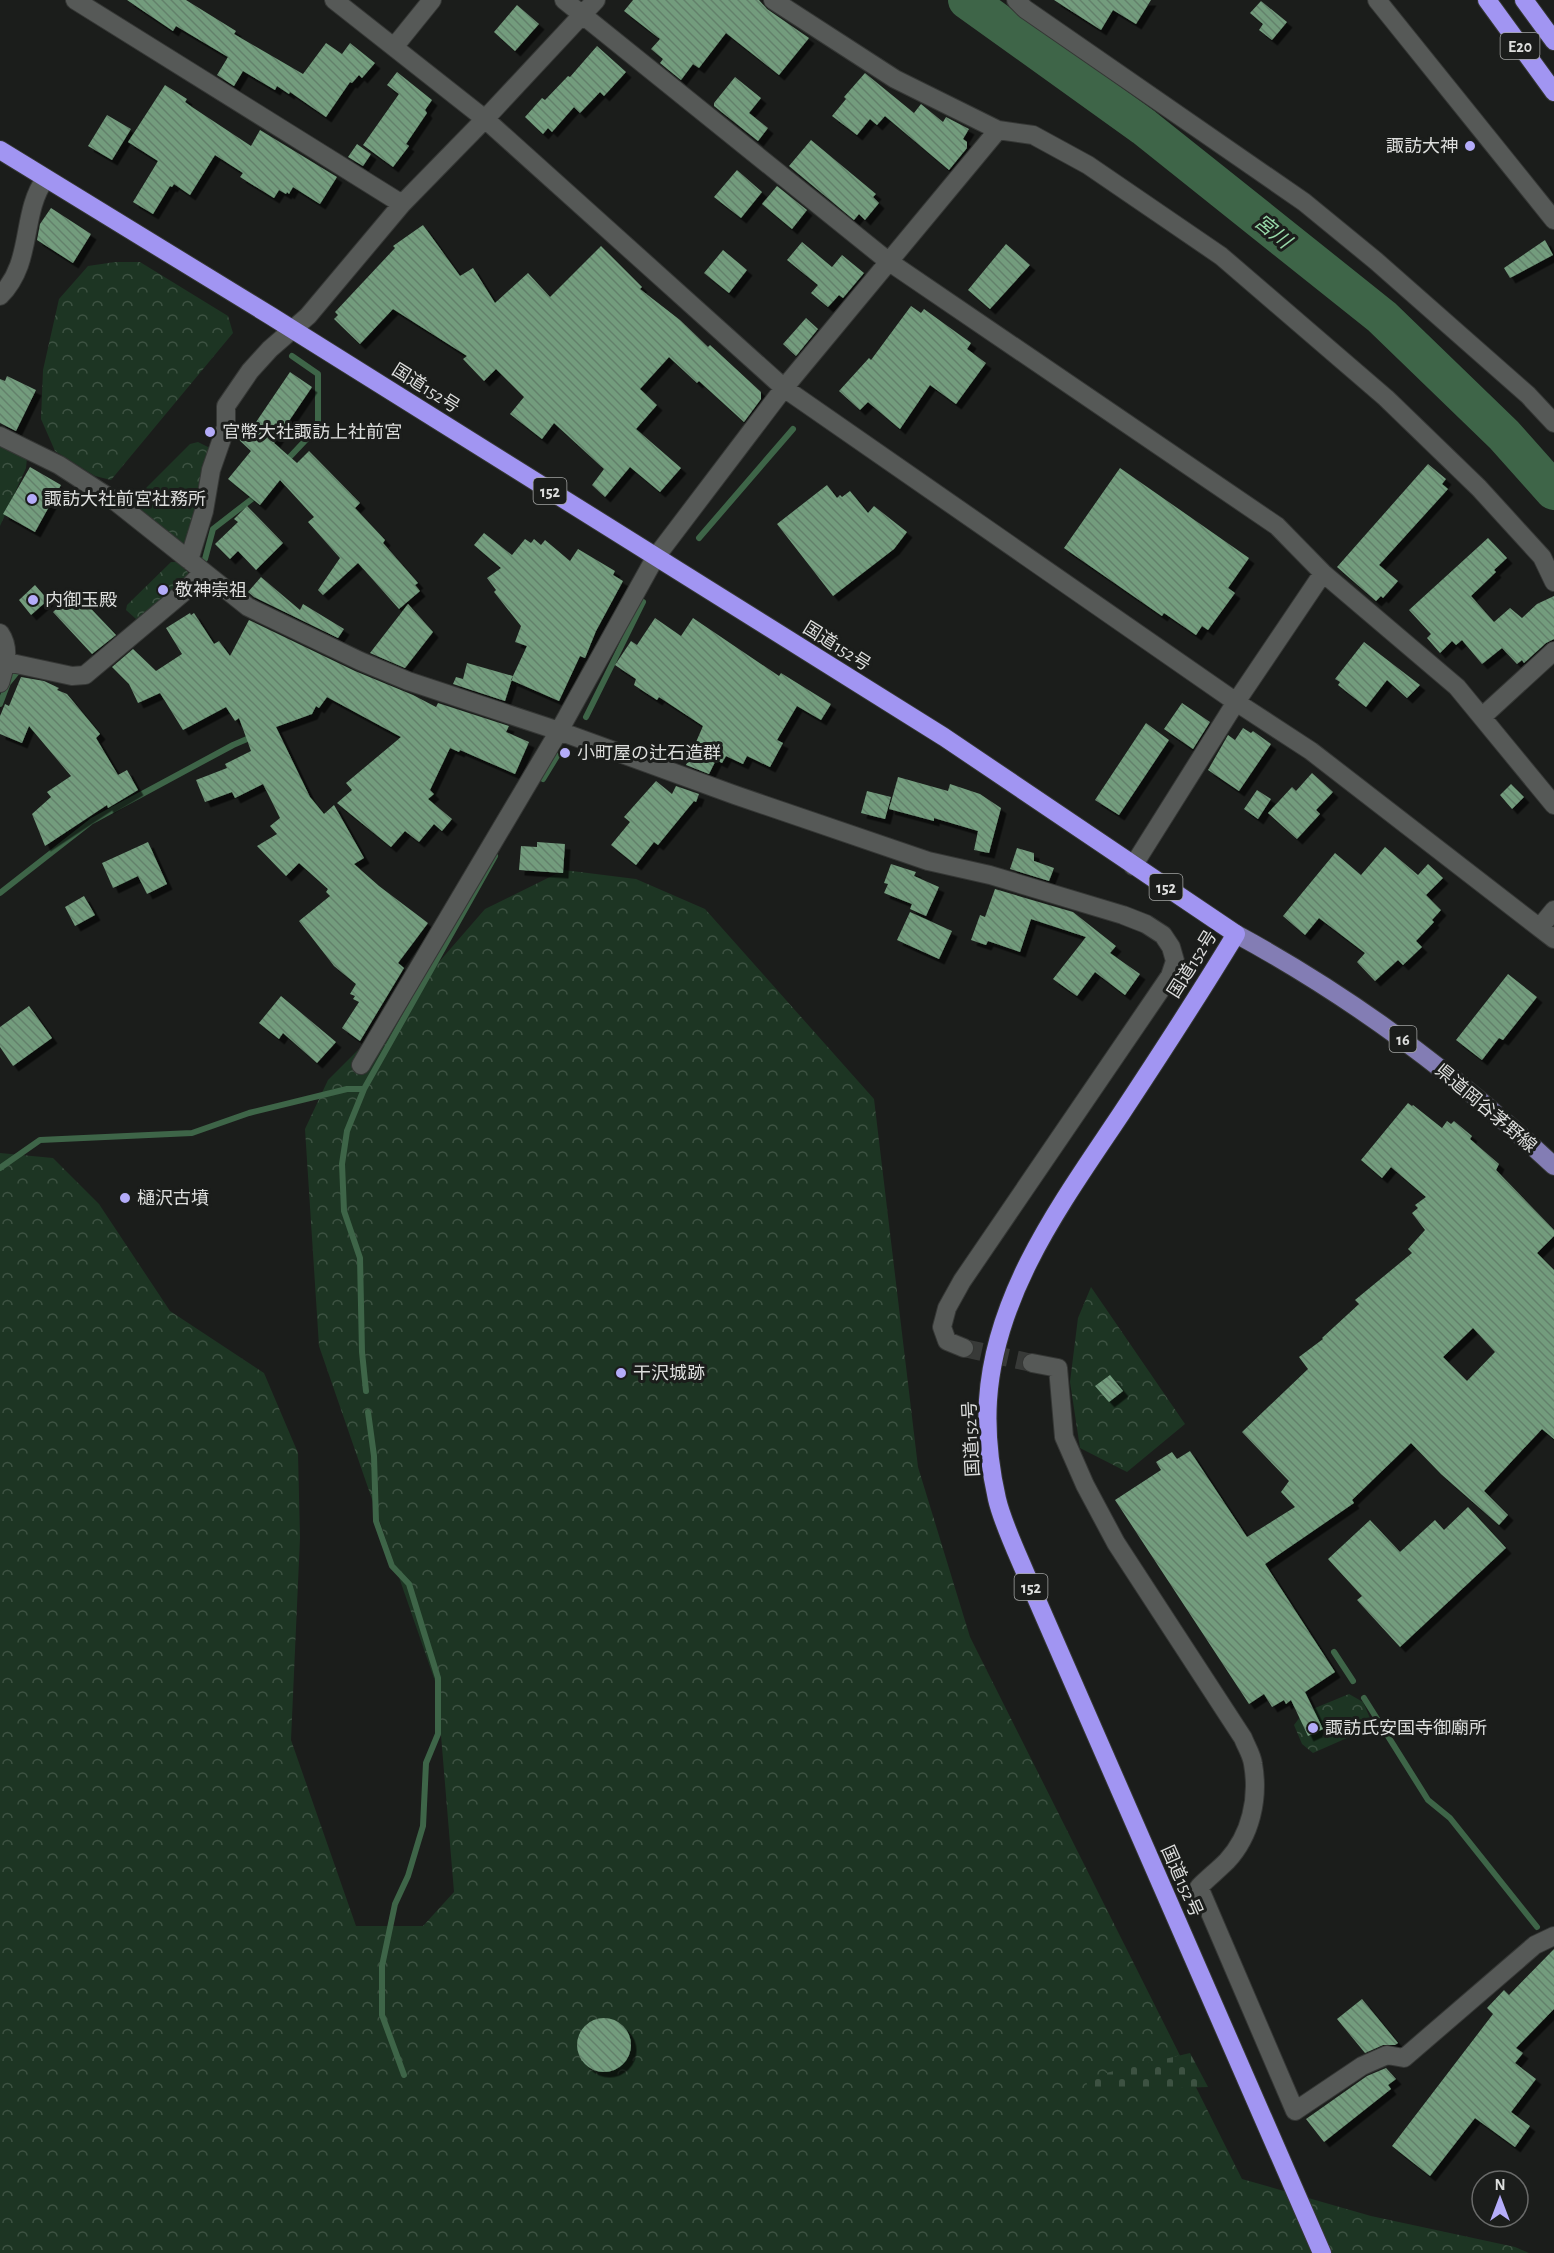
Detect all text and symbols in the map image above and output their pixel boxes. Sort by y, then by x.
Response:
road number: E20 [1500,33,1540,59]
place label: 諏訪大神 [1386,137,1458,156]
marker: 諏訪大神 [1463,139,1477,153]
water label: 宮川 [1251,211,1296,253]
street label: 国道152号 [389,359,463,417]
place label: 官幣大社諏訪上社前宮 [222,422,402,442]
marker: 官幣大社諏訪上社前宮 [203,425,217,439]
road number: 152 [534,478,566,504]
place label: 諏訪大社前宮社務所 [44,489,206,509]
marker: 諏訪大社前宮社務所 [25,492,39,506]
place label: 敬神崇祖 [175,581,247,600]
marker: 敬神崇祖 [156,583,170,597]
place label: 内御玉殿 [45,590,117,610]
marker: 内御玉殿 [26,593,40,607]
street label: 国道152号 [800,617,874,675]
place label: 小町屋の辻石造群 [577,744,721,763]
marker: 小町屋の辻石造群 [558,746,572,760]
road number: 152 [1150,874,1182,900]
street label: 国道152号 [1163,927,1221,1001]
road number: 16 [1390,1026,1416,1052]
street label: 県道岡谷茅野線 [1431,1060,1541,1156]
place label: 樋沢古墳 [137,1189,209,1208]
marker: 樋沢古墳 [118,1191,132,1205]
place label: 干沢城跡 [633,1364,705,1383]
marker: 干沢城跡 [614,1366,628,1380]
street label: 国道152号 [959,1401,983,1477]
road number: 152 [1014,1574,1048,1600]
place label: 諏訪氏安国寺御廟所 [1325,1718,1487,1738]
marker: 諏訪氏安国寺御廟所 [1306,1721,1320,1735]
street label: 国道152号 [1157,1842,1207,1920]
north arrow [1470,2169,1530,2229]
text: N [1494,2177,1506,2193]

